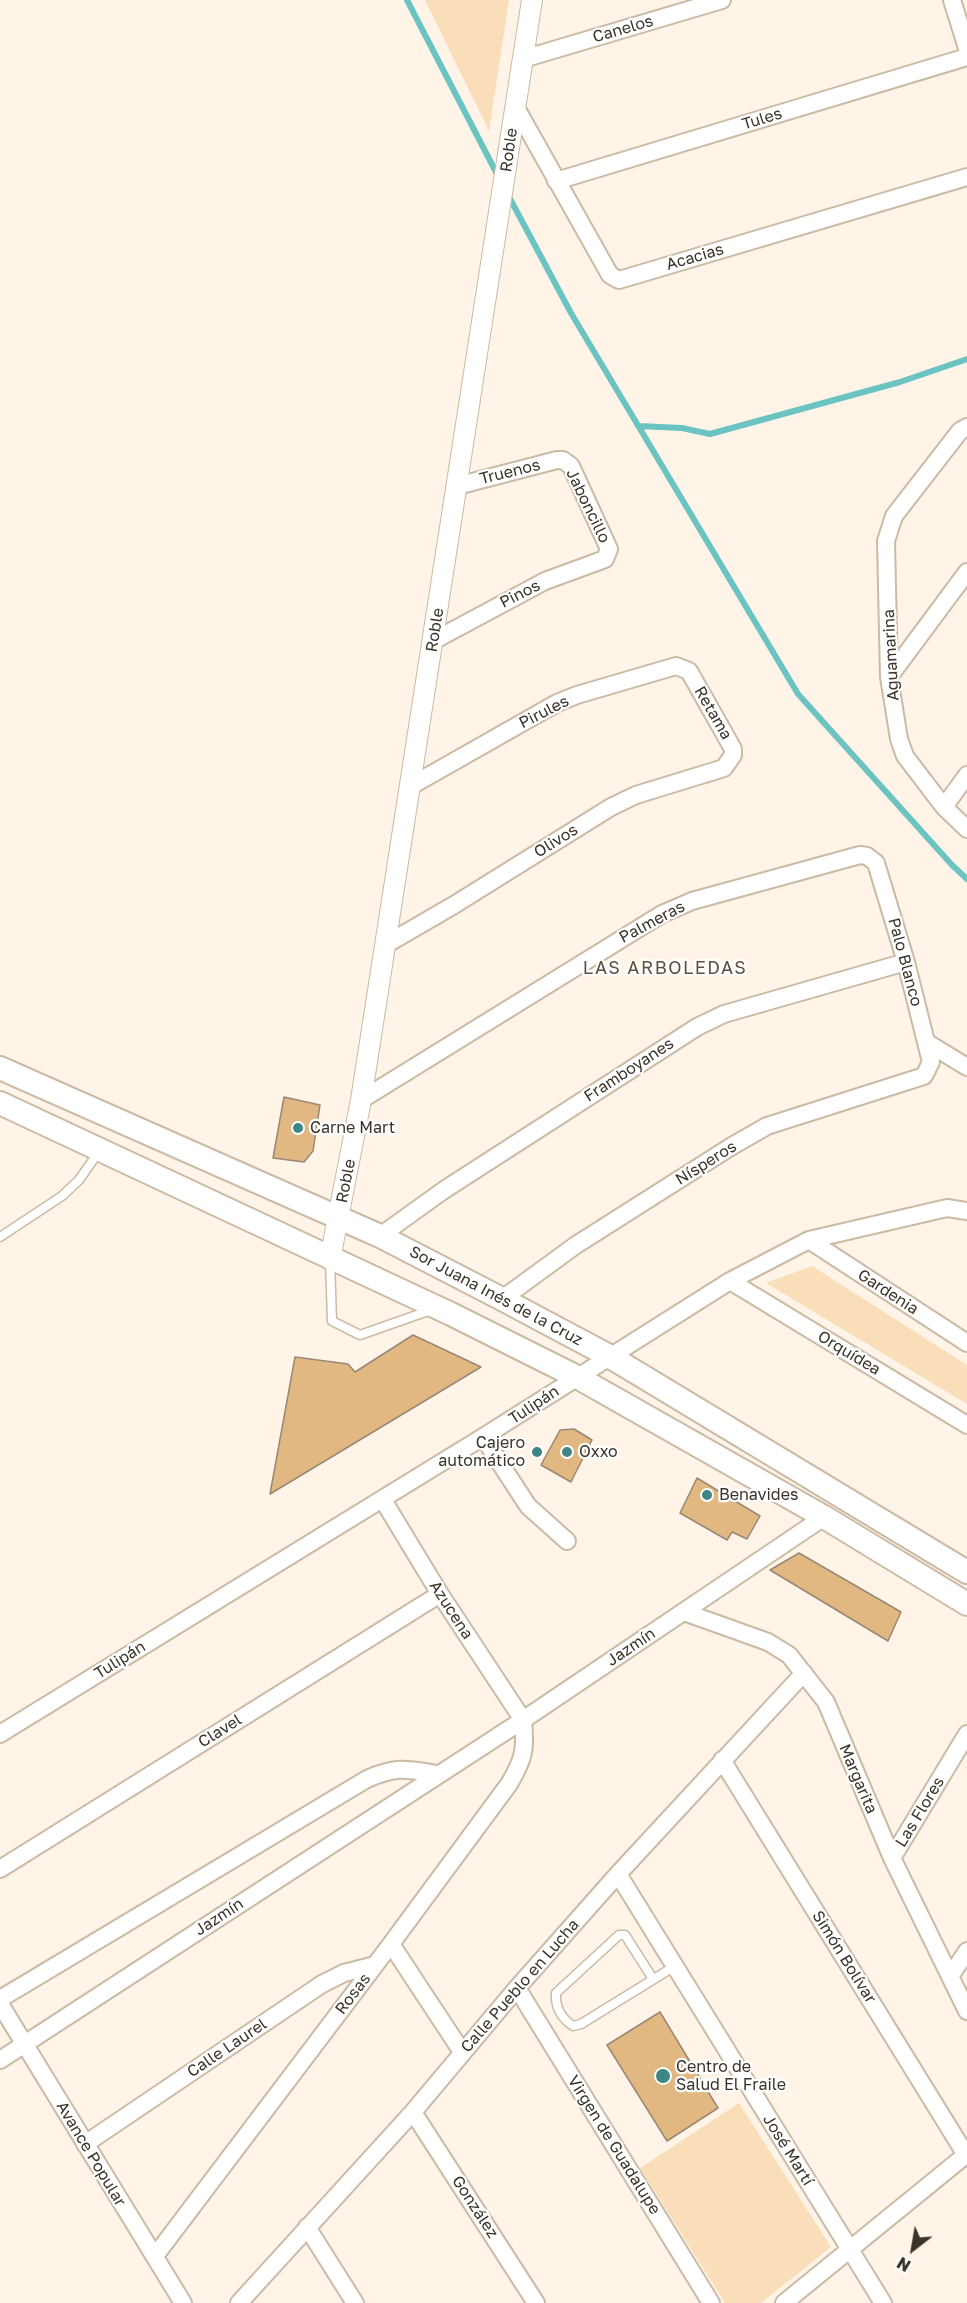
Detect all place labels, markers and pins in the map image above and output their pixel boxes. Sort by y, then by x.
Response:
place label: Carne Mart [310,1118,395,1138]
marker: Carne Mart [291,1121,305,1135]
place label: Cajero automático [438,1433,525,1471]
place label: Oxxo [579,1442,618,1462]
marker: Cajero automático [530,1445,544,1459]
marker: Oxxo [560,1445,574,1459]
place label: Benavides [719,1485,798,1505]
marker: Benavides [700,1488,714,1502]
place label: Centro de Salud El Fraile [676,2057,786,2095]
marker: Centro de Salud El Fraile [654,2067,672,2085]

